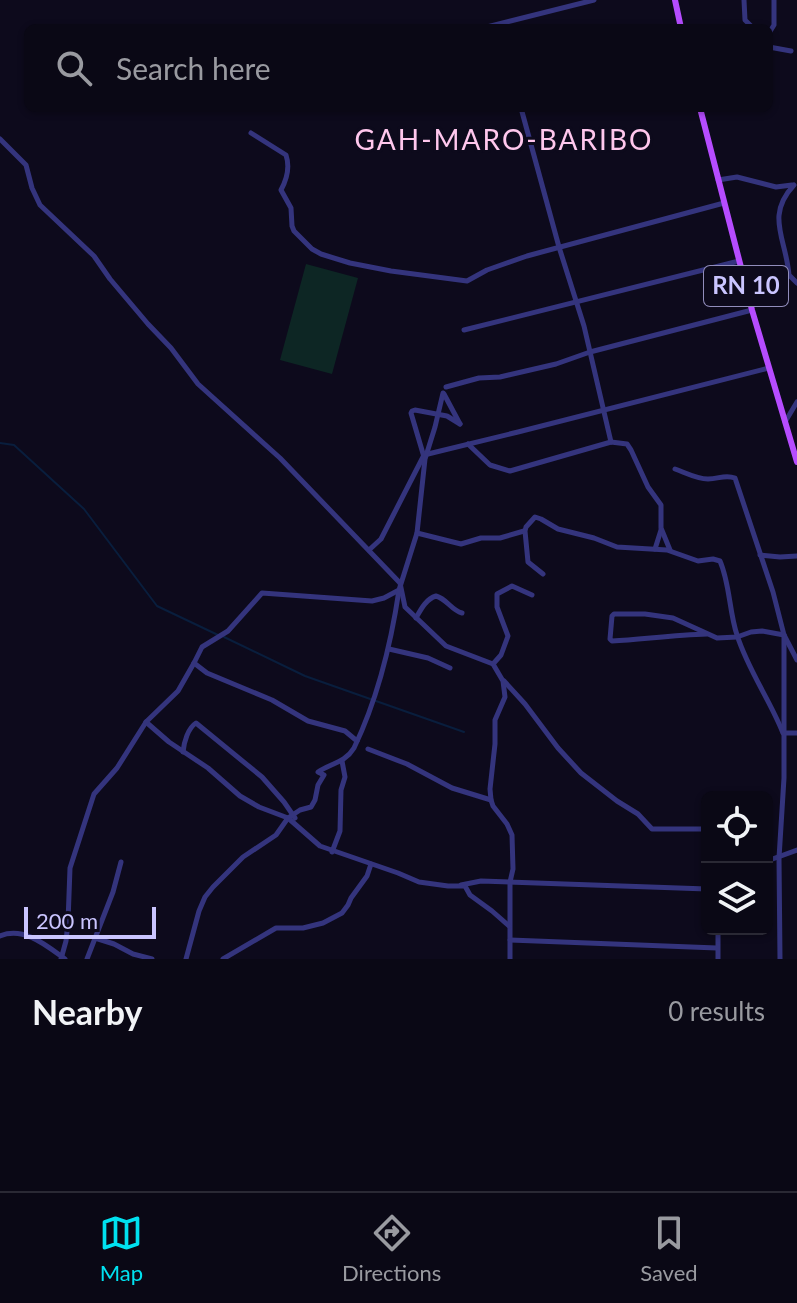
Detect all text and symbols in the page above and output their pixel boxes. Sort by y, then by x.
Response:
search box [24,24,773,112]
icon: search [52,46,96,90]
text: Search here [116,50,271,86]
district label: GAH-MARO-BARIBO [355,122,653,156]
road number: RN 10 [704,266,788,306]
map controls [701,791,773,935]
button: locate [701,791,773,863]
button: layers [701,863,773,935]
scale bar [24,903,156,939]
text: 200 m [36,907,98,934]
text: Nearby [32,991,143,1032]
text: 0 results [668,995,765,1027]
tab: Map [99,1211,143,1286]
tab: Directions [342,1211,441,1286]
tab: Saved [640,1211,698,1286]

